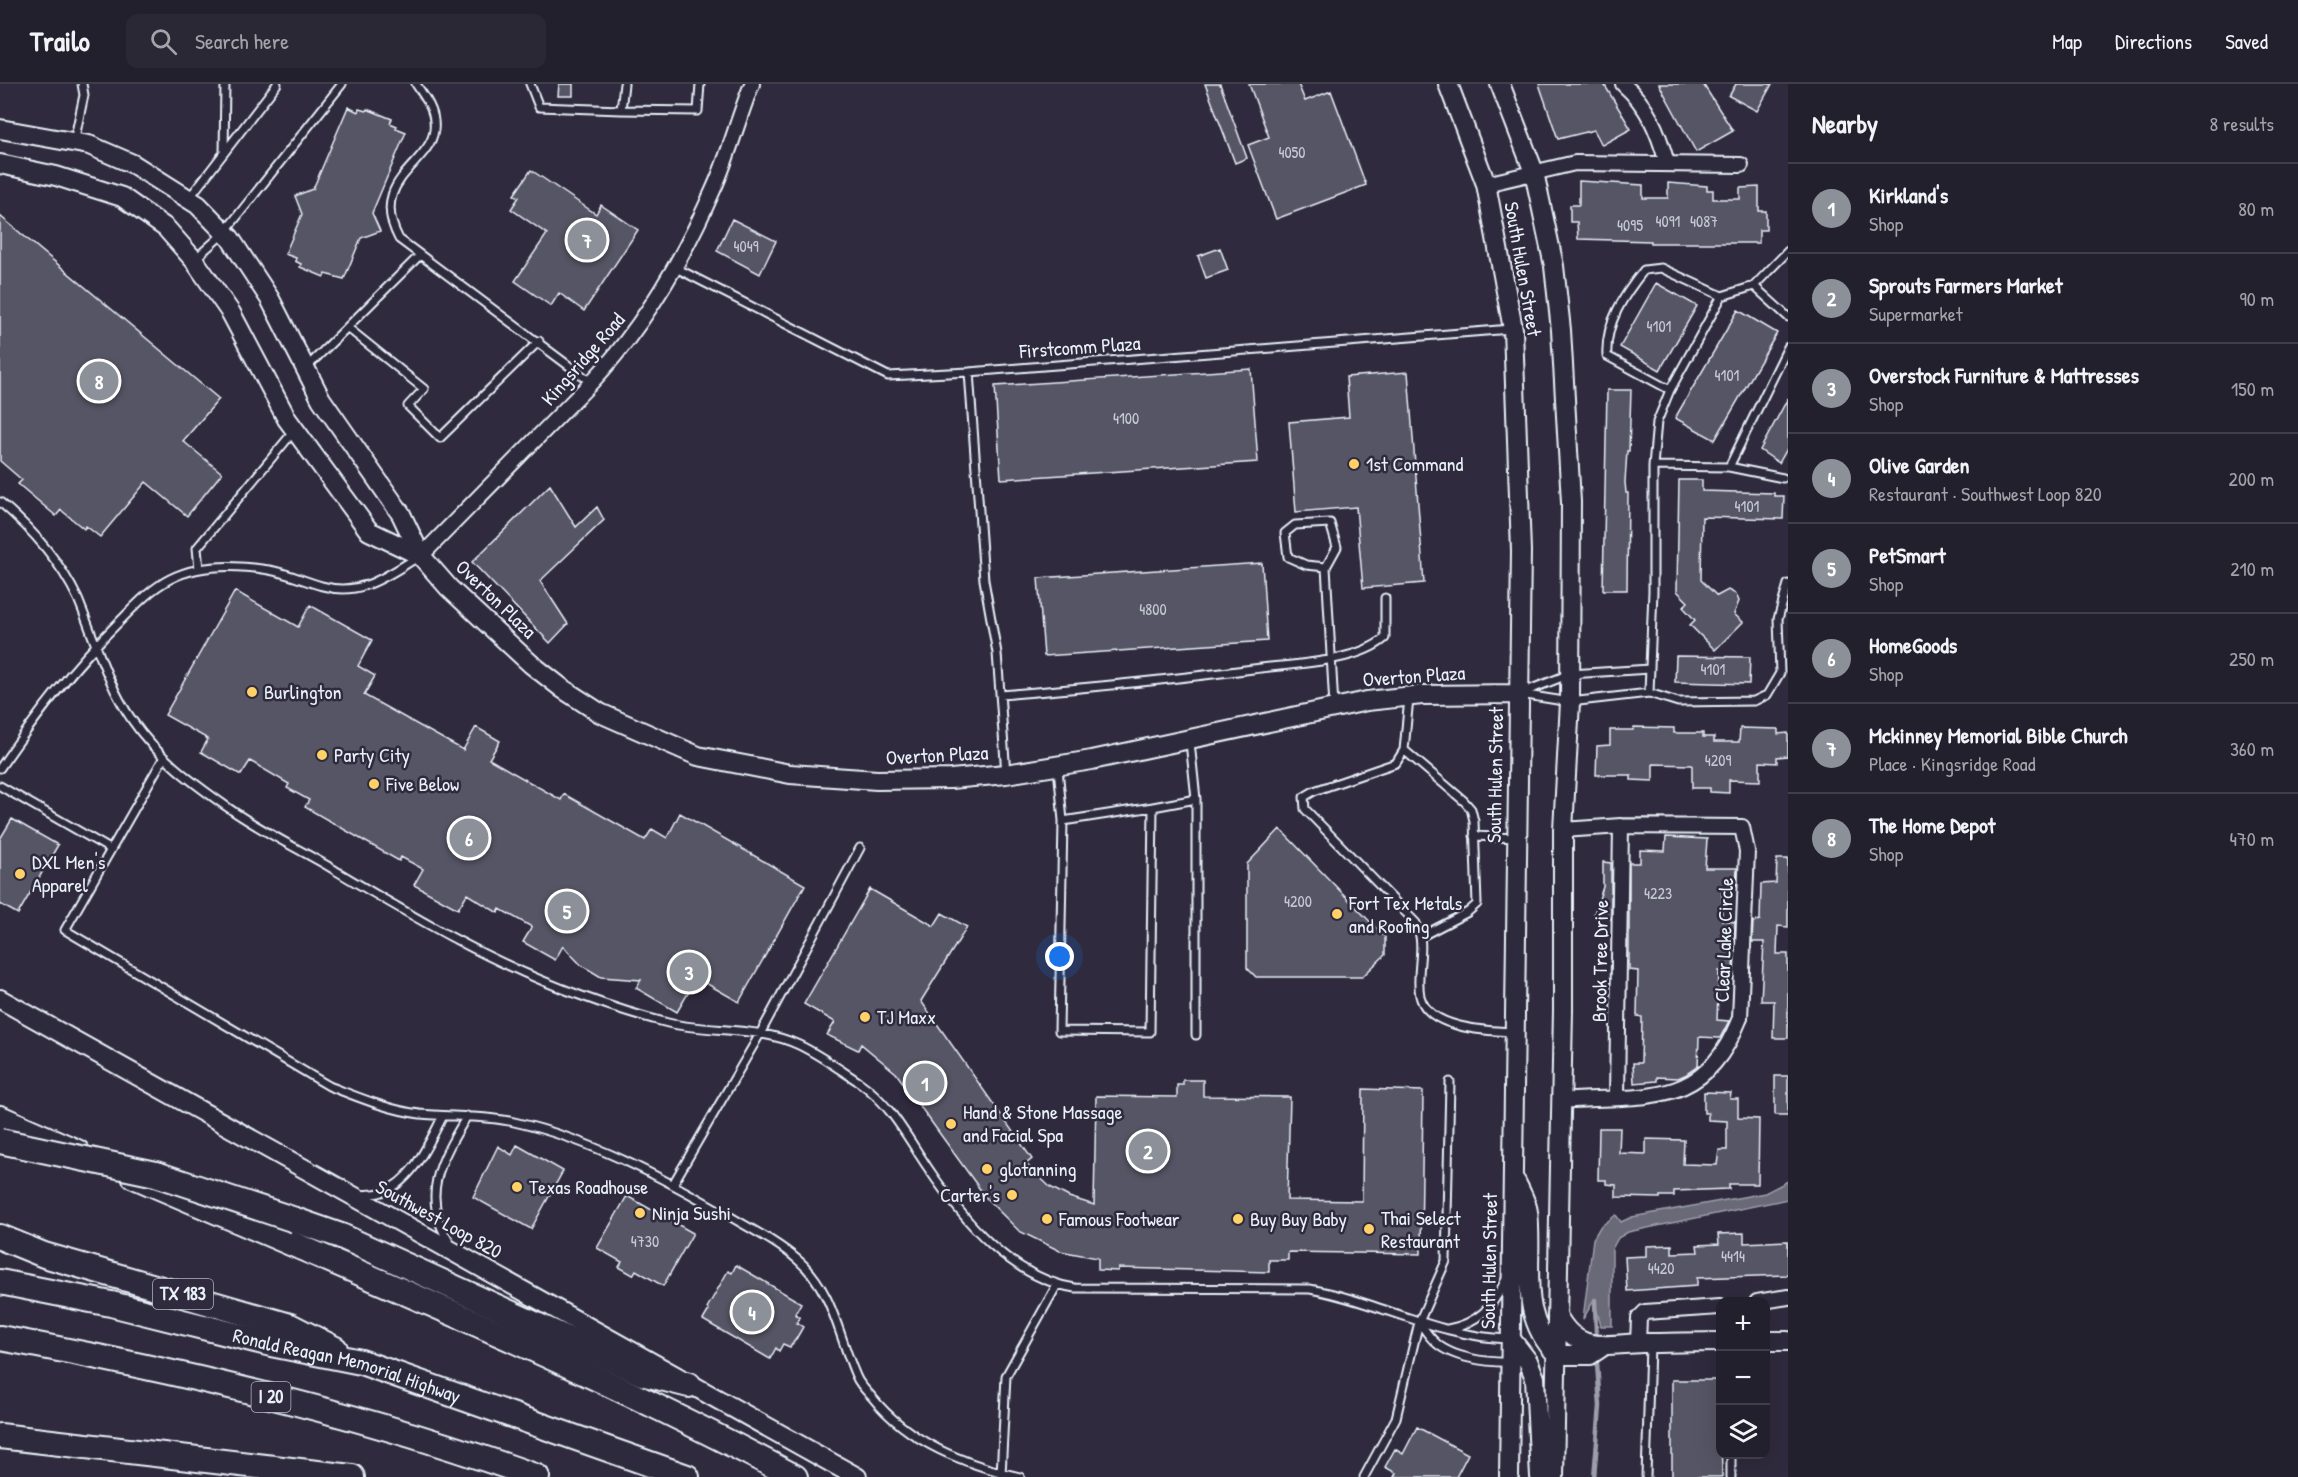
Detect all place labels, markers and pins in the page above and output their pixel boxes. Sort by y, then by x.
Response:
pin: 7 [568,218,606,262]
pin: 8 [80,358,118,404]
place label: 1st Command [1366,450,1464,477]
marker: 1st Command [1347,457,1361,471]
place label: Burlington [264,678,342,705]
marker: Burlington [245,685,259,699]
place label: Party City [334,741,410,768]
marker: Party City [315,748,329,762]
place label: Five Below [385,770,459,797]
marker: Five Below [367,777,381,791]
pin: 6 [450,816,488,861]
place label: DXL Men's Apparel [32,848,106,898]
marker: DXL Men's Apparel [13,867,27,881]
pin: 5 [548,888,586,934]
place label: Fort Tex Metals and Roofing [1348,889,1463,939]
marker: Fort Tex Metals and Roofing [1330,907,1344,921]
pin: 3 [670,950,708,994]
place label: TJ Maxx [877,1003,936,1030]
marker: TJ Maxx [858,1010,872,1024]
pin: 1 [906,1060,944,1106]
place label: Hand & Stone Massage and Facial Spa [963,1098,1122,1148]
marker: Hand & Stone Massage and Facial Spa [944,1117,958,1131]
pin: 2 [1128,1128,1168,1174]
place label: glotanning [999,1155,1077,1182]
marker: glotanning [980,1162,994,1176]
place label: Texas Roadhouse [529,1173,648,1200]
marker: Texas Roadhouse [510,1180,524,1194]
place label: Carter's [940,1181,1000,1208]
marker: Carter's [1005,1188,1019,1202]
place label: Ninja Sushi [652,1199,731,1226]
place label: Thai Select Restaurant [1381,1204,1462,1254]
place label: Famous Footwear [1058,1205,1180,1232]
place label: Buy Buy Baby [1250,1205,1347,1232]
marker: Ninja Sushi [633,1206,647,1220]
marker: Famous Footwear [1040,1212,1054,1226]
marker: Buy Buy Baby [1231,1212,1245,1226]
marker: Thai Select Restaurant [1362,1222,1376,1236]
pin: 4 [732,1290,771,1334]

